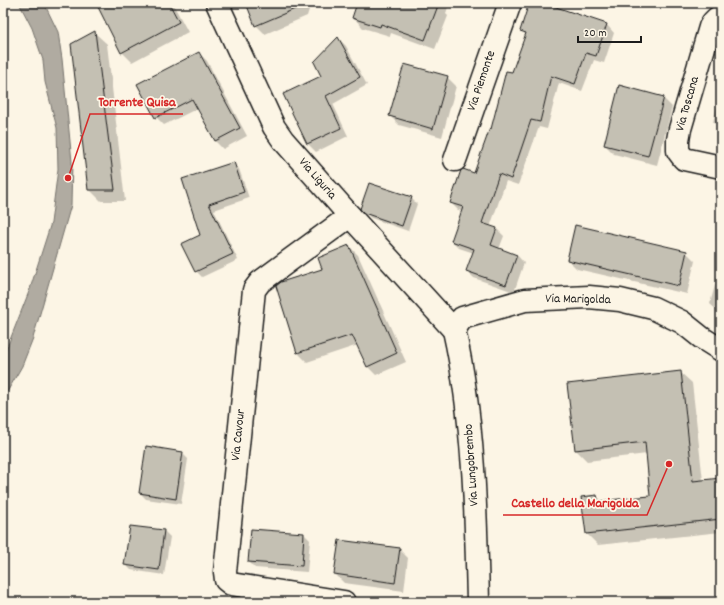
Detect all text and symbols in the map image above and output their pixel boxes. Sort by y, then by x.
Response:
scale bar [578,18,641,44]
text: 20 m [584,25,607,42]
street label: Via Piemonte [463,48,501,114]
street label: Via Toscana [671,73,705,134]
callout: Torrente Quisa [90,88,183,114]
text: Torrente Quisa [98,93,177,113]
street label: Via Liguria [293,154,341,205]
street label: Via Marigolda [545,290,612,310]
street label: Via Cavour [227,408,251,462]
street label: Via Lungobrembo [460,423,484,507]
callout: Castello della Marigolda [503,489,647,515]
text: Castello della Marigolda [511,494,640,514]

